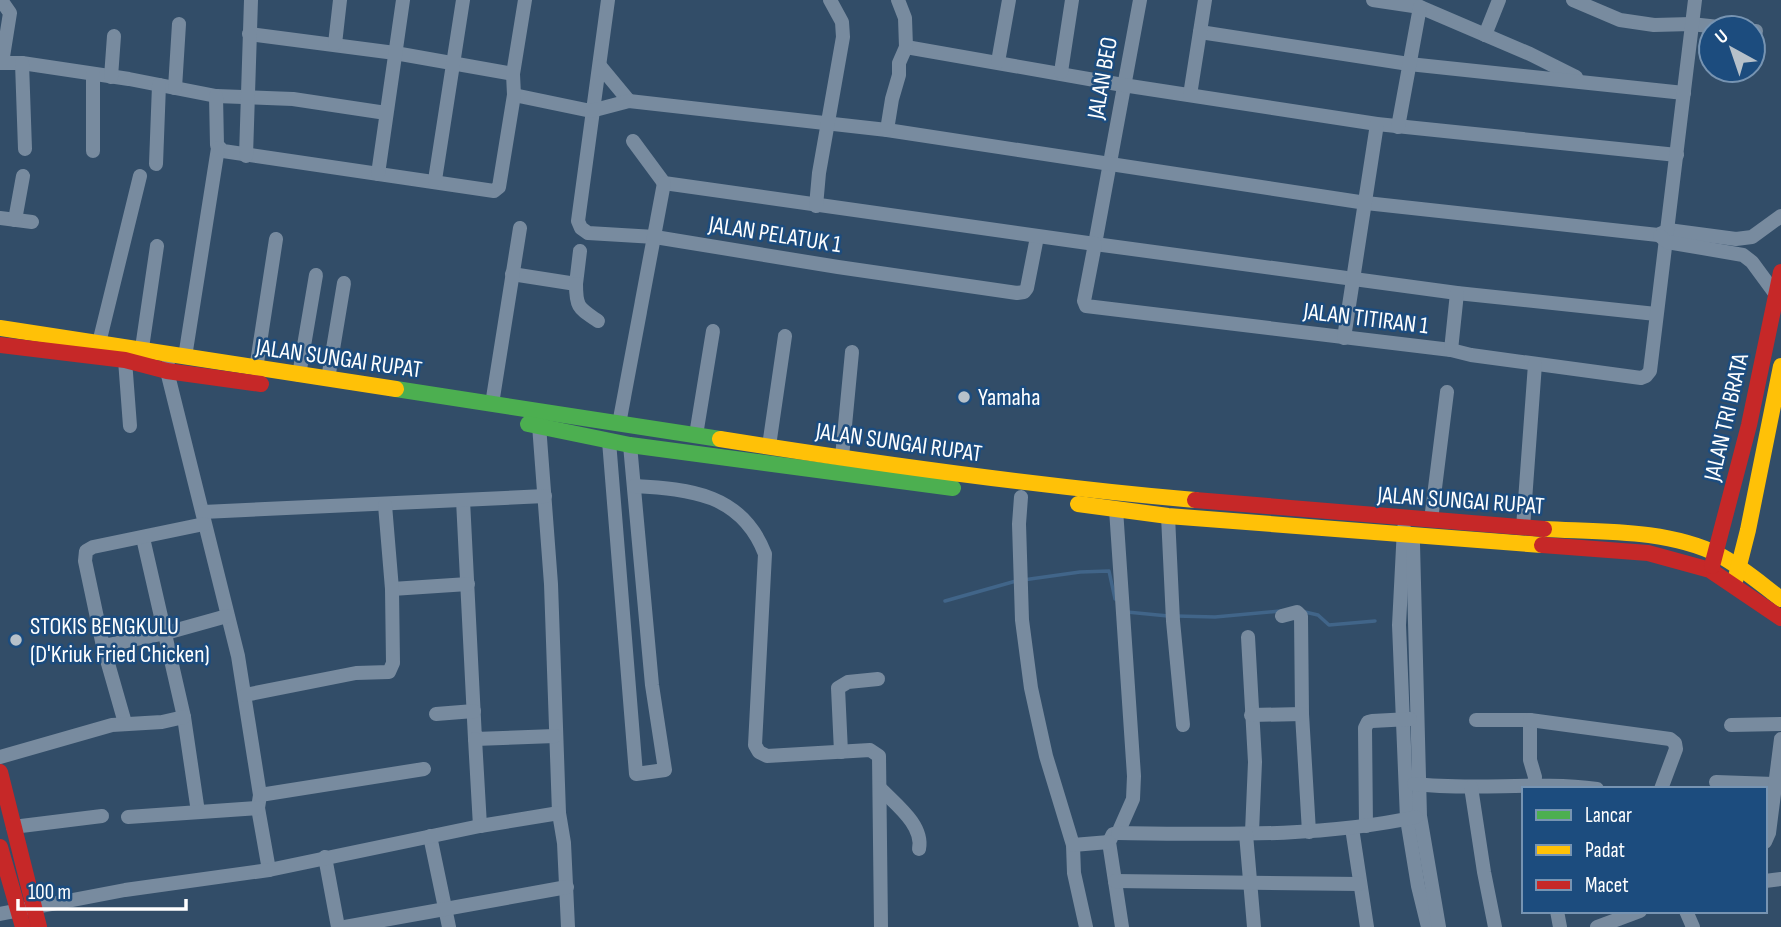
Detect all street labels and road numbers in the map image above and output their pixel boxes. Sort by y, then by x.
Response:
street label: JALAN BEO [1081,35,1124,122]
street label: JALAN PELATUK 1 [706,210,844,259]
street label: JALAN TITIRAN 1 [1301,296,1431,341]
street label: JALAN SUNGAI RUPAT [253,332,424,385]
street label: JALAN TRI BRATA [1698,350,1755,485]
street label: JALAN SUNGAI RUPAT [813,416,984,469]
street label: JALAN SUNGAI RUPAT [1375,480,1546,521]

